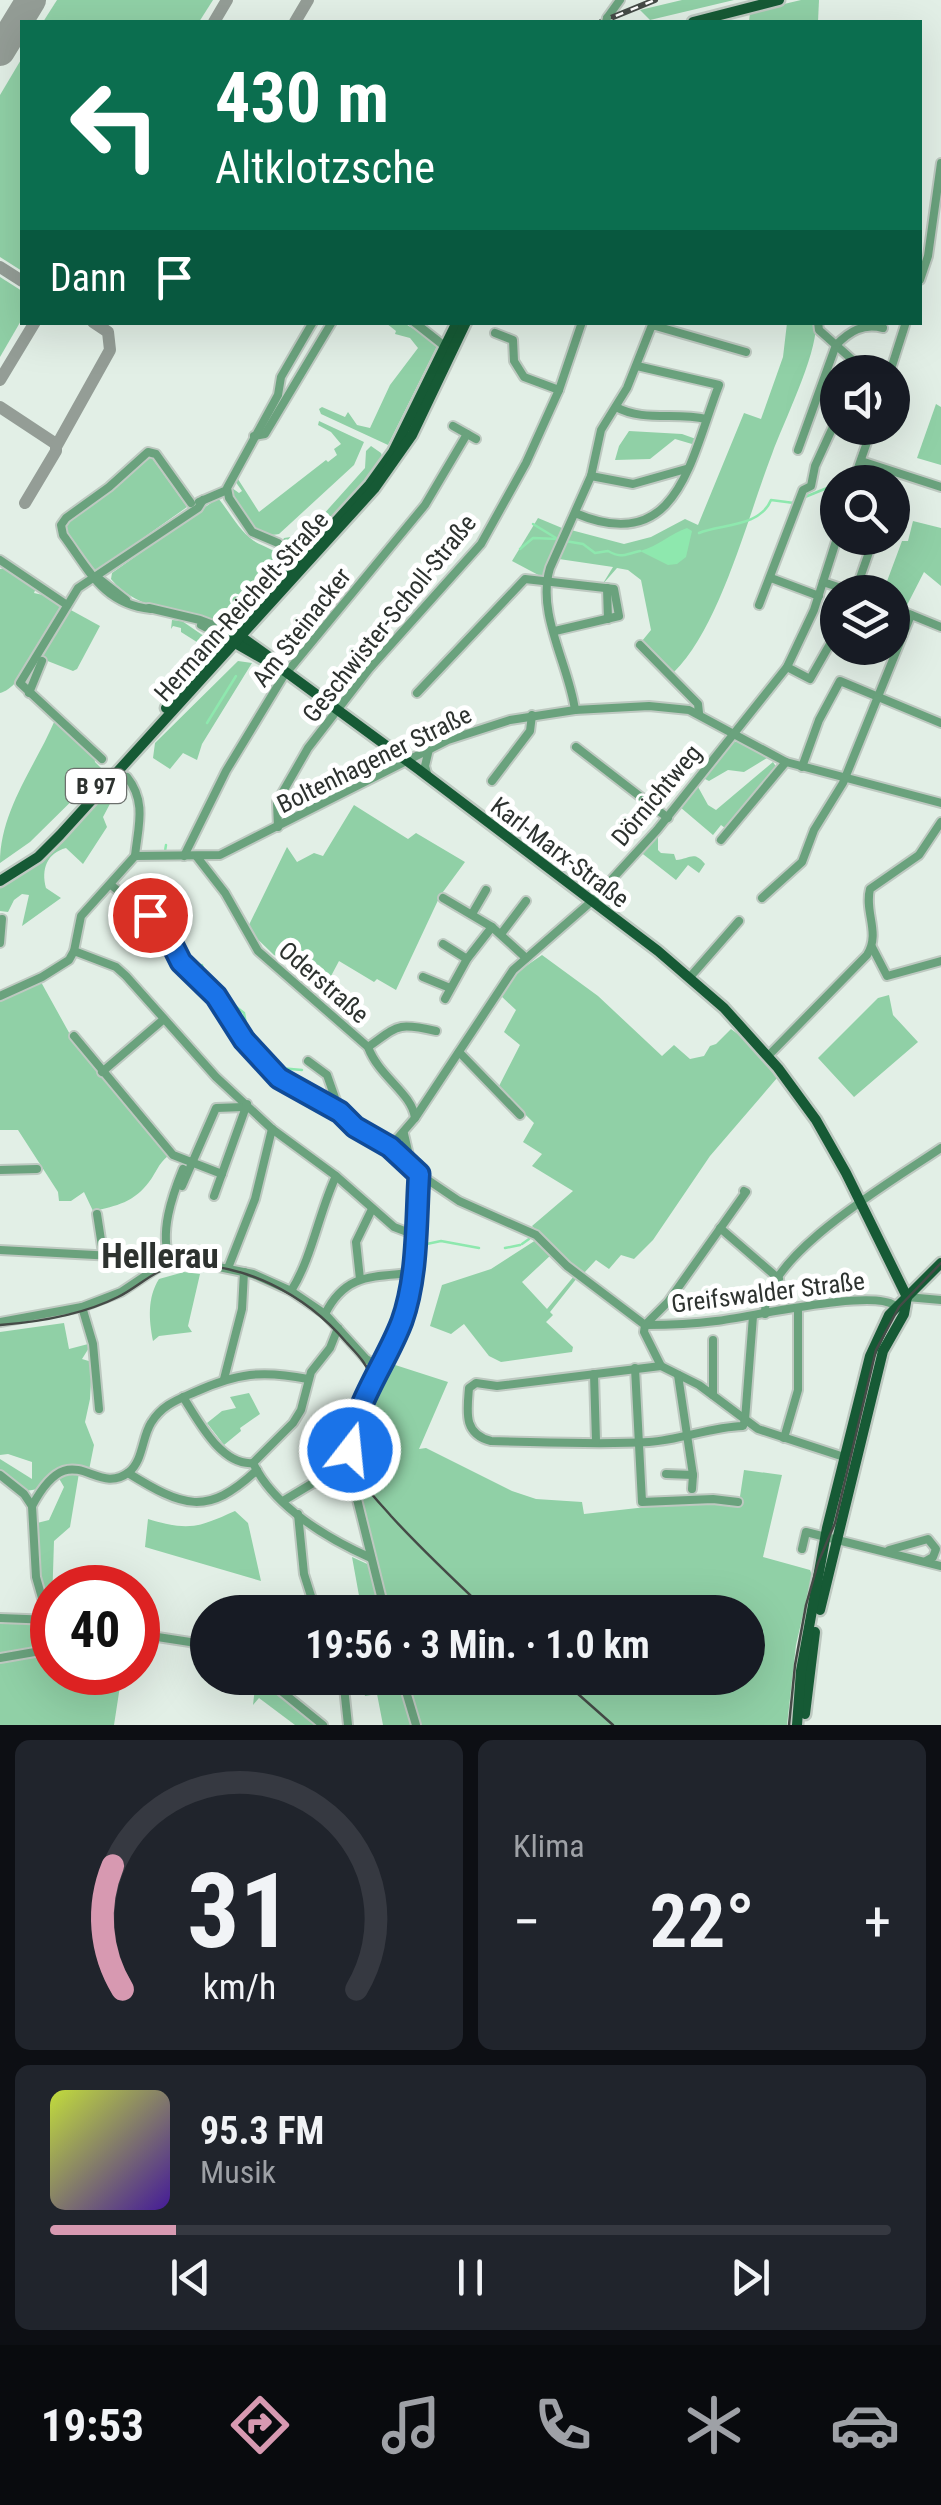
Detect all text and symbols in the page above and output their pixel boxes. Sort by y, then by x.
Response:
text: 430 m [215,57,389,139]
icon: left [50,60,180,190]
text: Altklotzsche [215,141,435,194]
icon: arrive [147,250,202,305]
text: Dann [50,256,127,300]
map controls [820,355,910,665]
button: sound [820,355,910,445]
button: search [820,465,910,555]
street label: Hermann-Reichelt-Straße [148,505,334,707]
street label: Geschwister-Scholl-Straße [297,509,482,728]
street label: Am Steinacker [246,562,357,692]
button: layers [820,575,910,665]
street label: Boltenhagener Straße [272,700,476,819]
street label: Dörnichtweg [606,739,707,852]
road number: B 97 [66,769,126,803]
street label: Karl-Marx-Straße [485,791,634,914]
pin [108,873,193,958]
icon: arrive [123,888,178,943]
street label: Oderstraße [273,936,374,1029]
district label: Hellerau [101,1236,219,1277]
street label: Greifswalder Straße [670,1266,866,1319]
position arrow [298,1398,402,1502]
speed limit sign: 40 [30,1565,160,1695]
text: 19:56 · 3 Min. · 1.0 km [305,1623,650,1667]
text: Klima [513,1827,585,1865]
text: 31 [186,1851,292,1972]
text: 22° [650,1877,755,1965]
text: − [513,1890,541,1954]
text: + [864,1890,891,1954]
text: km/h [202,1966,276,2008]
text: 95.3 FM [200,2109,324,2153]
text: Musik [200,2153,276,2191]
icon: previous [163,2250,218,2305]
icon: pause [443,2250,498,2305]
icon: next [723,2250,778,2305]
icon: directions [225,2390,295,2460]
icon: music [376,2390,446,2460]
icon: phone [528,2390,598,2460]
icon: climate [679,2390,749,2460]
icon: car [830,2390,900,2460]
text: 19:53 [41,2399,144,2452]

